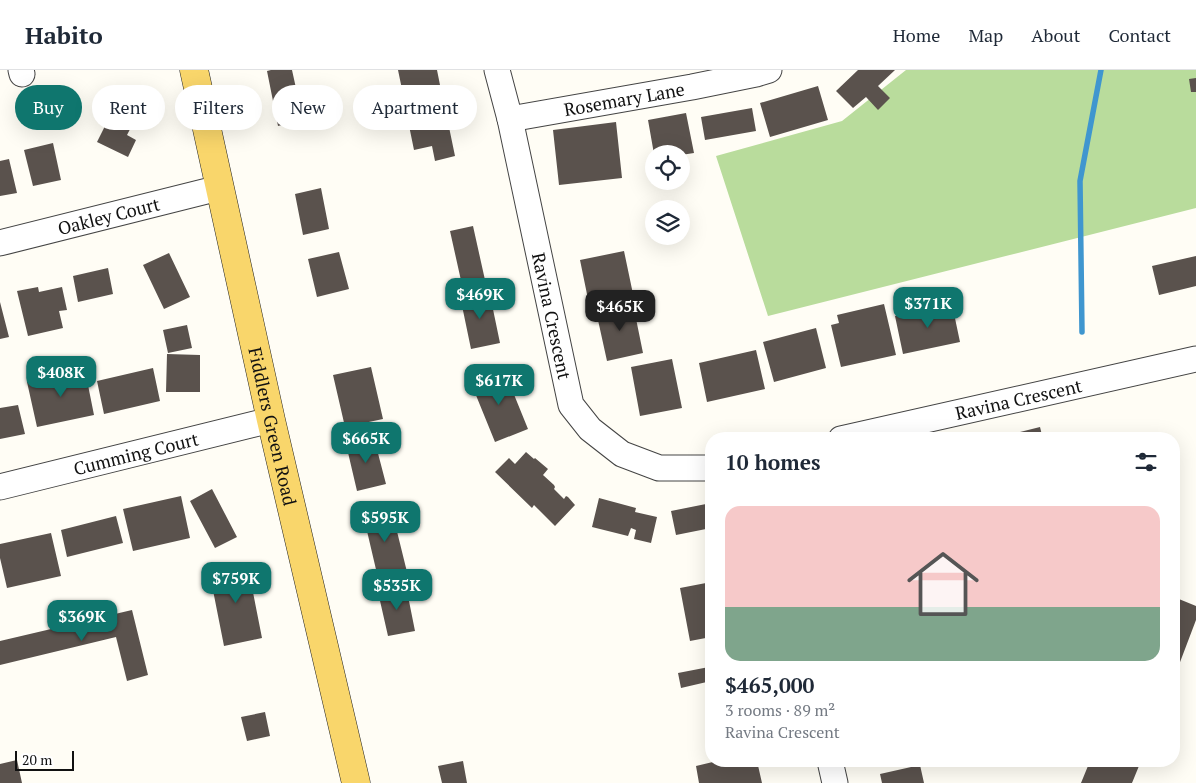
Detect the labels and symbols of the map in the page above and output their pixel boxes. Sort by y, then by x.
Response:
street label: Rosemary Lane [562,77,686,121]
street label: Oakley Court [55,191,162,240]
street label: Ravina Crescent [527,250,577,382]
pin: $469K [445,278,515,320]
pin: $371K [893,286,963,329]
pin: $465K [585,290,655,332]
street label: Fiddlers Green Road [243,345,303,508]
pin: $408K [26,356,96,398]
pin: $617K [464,364,534,406]
street label: Ravina Crescent [953,373,1085,425]
pin: $665K [331,422,401,464]
street label: Cumming Court [71,426,201,480]
pin: $595K [350,500,420,543]
pin: $759K [201,562,271,604]
pin: $535K [362,568,432,611]
pin: $369K [47,600,117,642]
scale bar [15,748,74,771]

